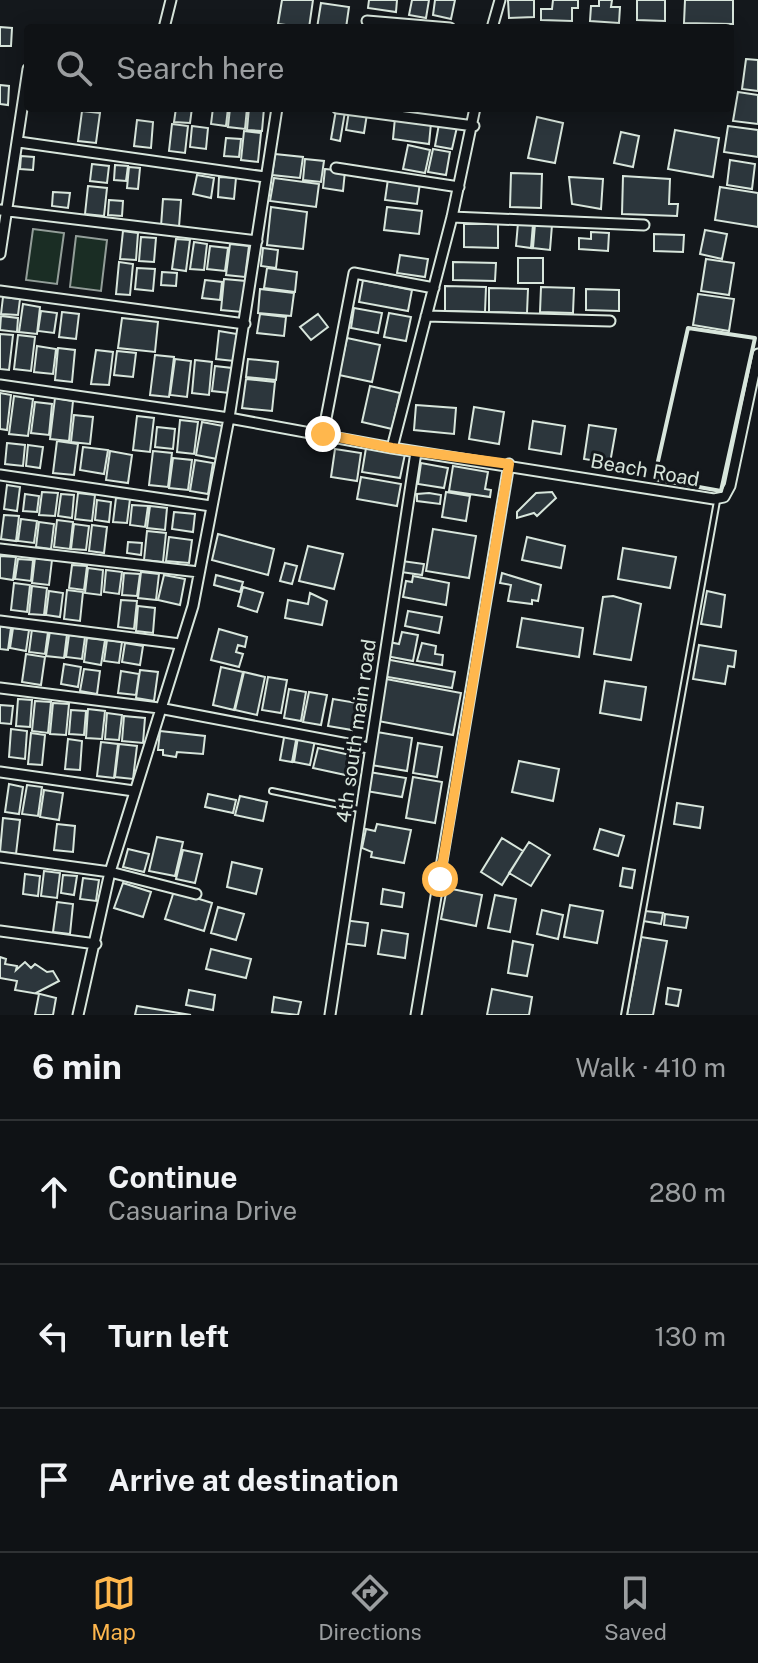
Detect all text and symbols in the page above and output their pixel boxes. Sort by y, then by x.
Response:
search box [24,24,734,112]
icon: search [52,46,96,90]
text: Search here [116,50,284,86]
route end [305,416,341,452]
street label: Beach Road [589,449,701,491]
street label: 4th south main road [331,637,381,825]
route start [422,861,458,897]
text: 6 min [32,1047,122,1087]
text: Walk · 410 m [576,1052,726,1083]
text: Continue [108,1159,238,1195]
icon: ahead [32,1170,76,1214]
text: 280 m [649,1177,726,1208]
text: Casuarina Drive [108,1195,297,1226]
icon: left [32,1314,76,1358]
text: Turn left [108,1318,229,1354]
text: 130 m [654,1321,726,1352]
icon: arrive [32,1458,76,1502]
text: Arrive at destination [108,1462,399,1498]
tab: Map [91,1571,136,1645]
tab: Directions [318,1571,422,1645]
tab: Saved [604,1571,667,1645]

